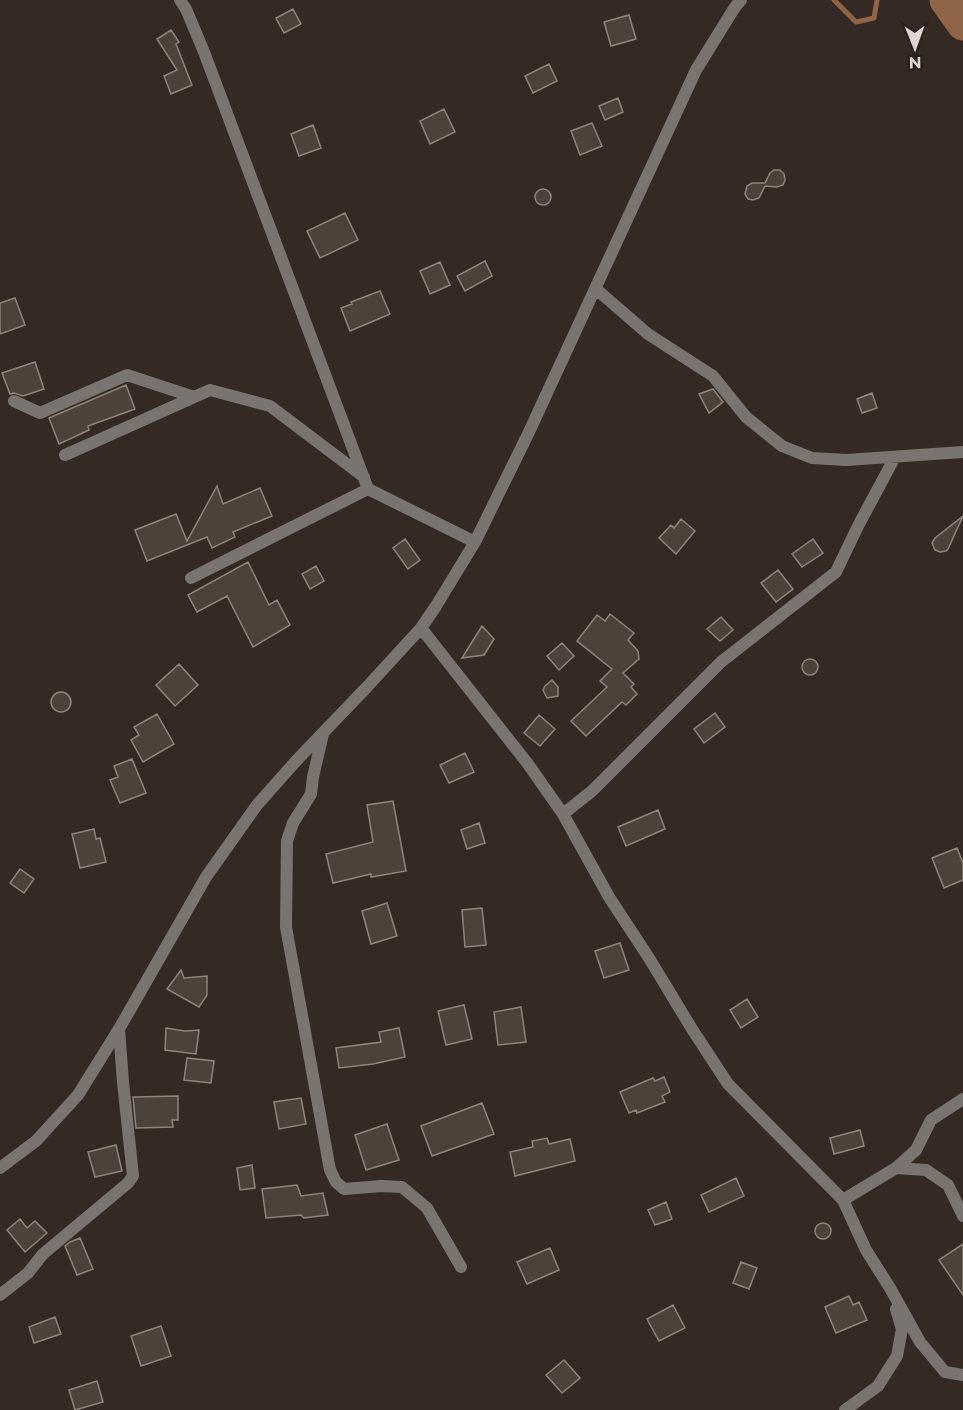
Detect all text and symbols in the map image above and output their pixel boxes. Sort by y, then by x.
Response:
north arrow [885,18,945,78]
text: N [909,53,922,72]

